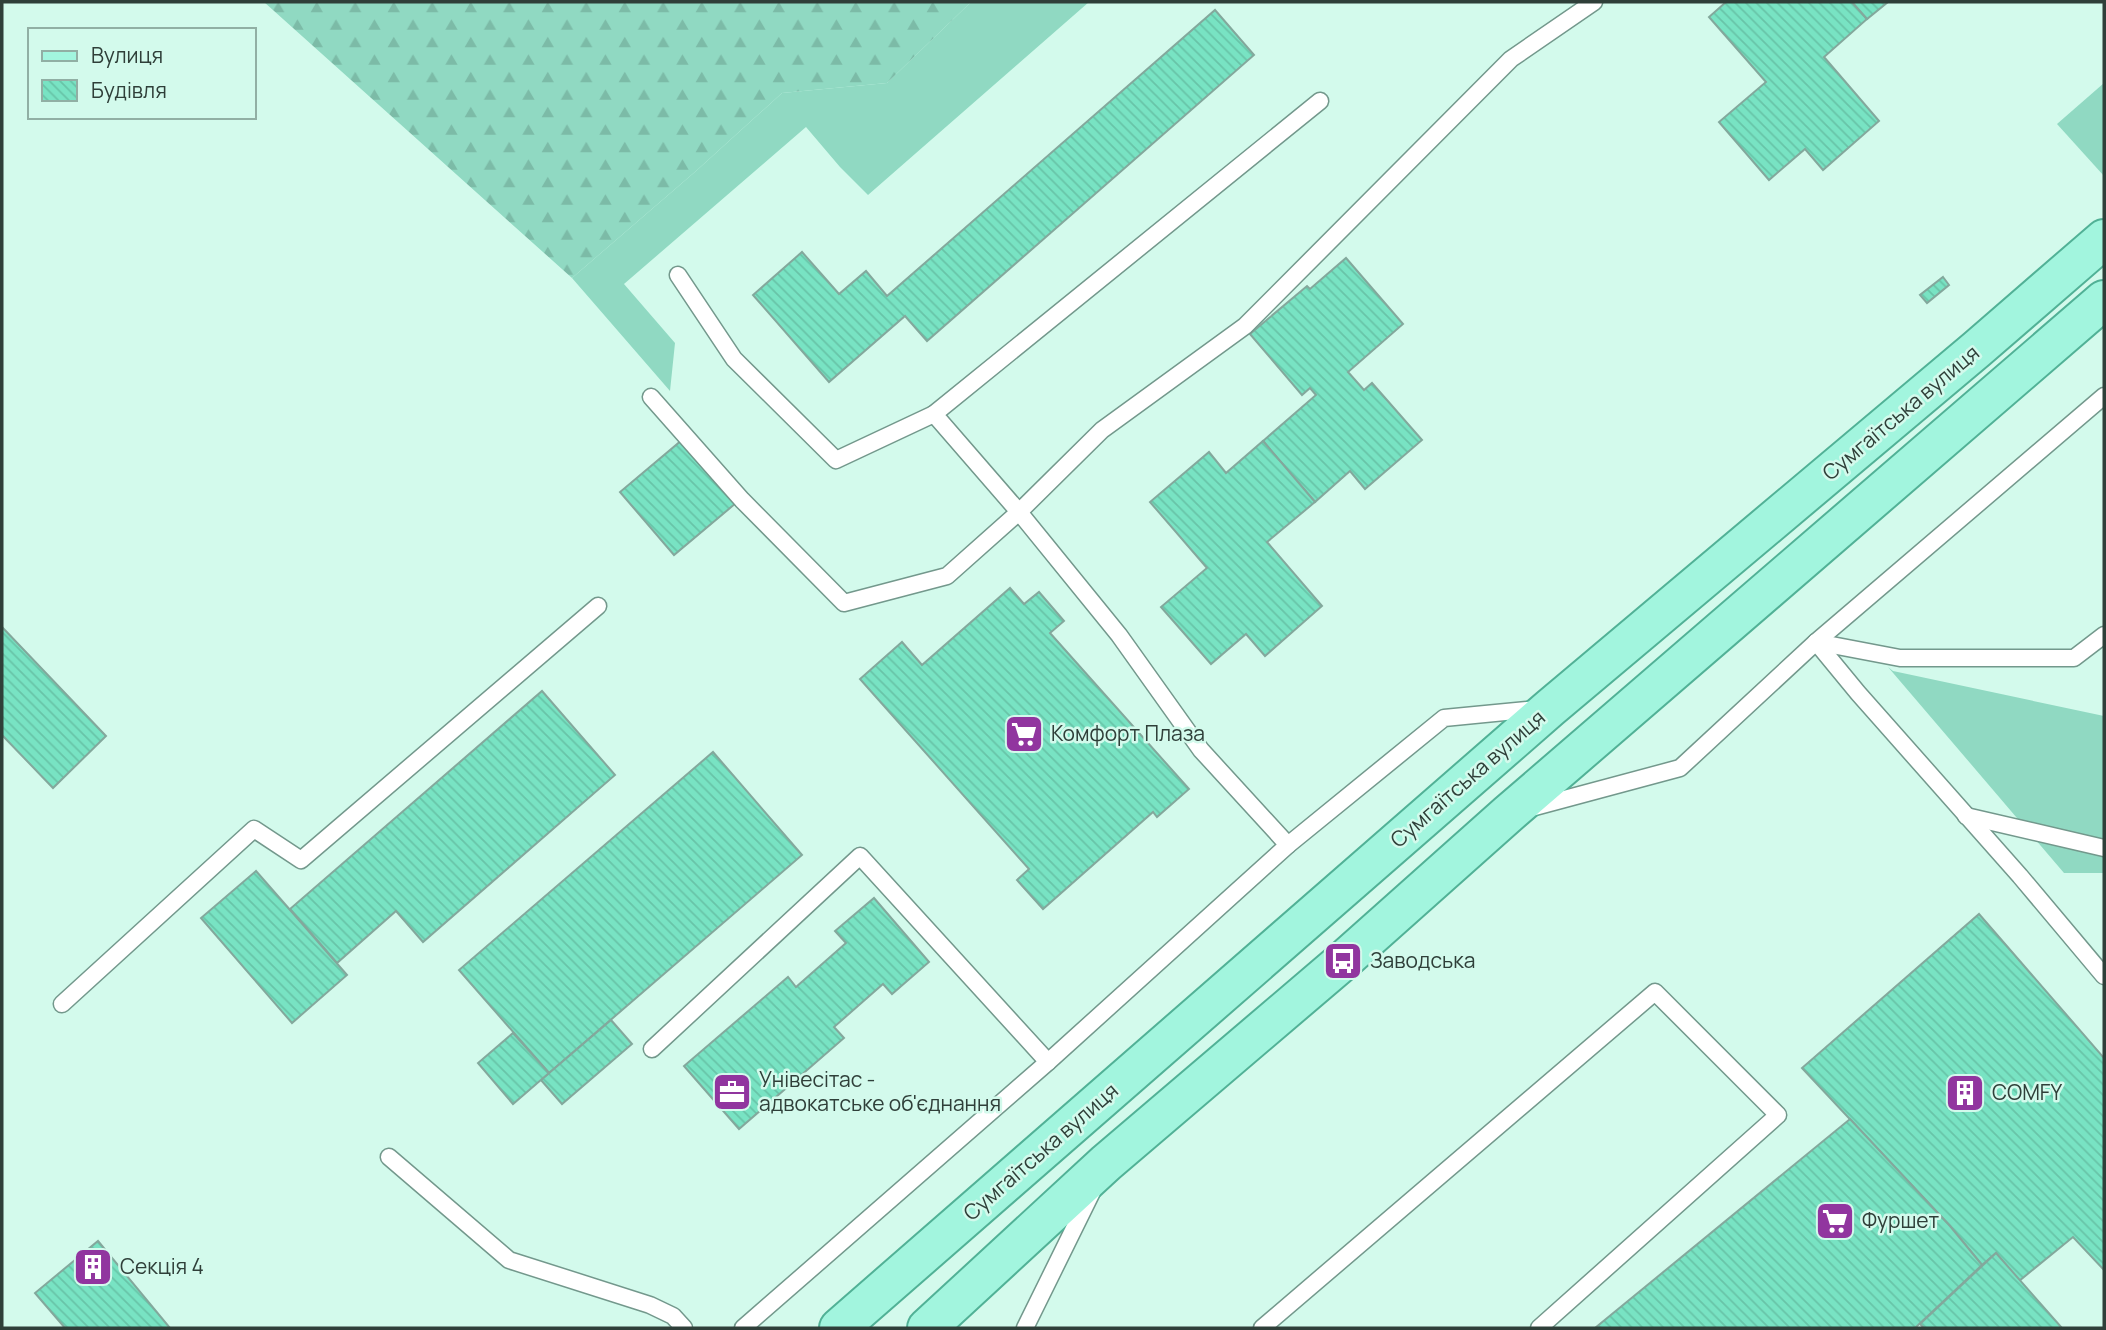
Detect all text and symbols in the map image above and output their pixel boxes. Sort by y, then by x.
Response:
legend [28,28,256,119]
text: Вулиця [91,41,163,69]
text: Будівля [91,76,167,104]
street label: Сумгаїтська вулиця [1816,338,1985,486]
street label: Сумгаїтська вулиця [1384,703,1551,853]
supermarket icon: Комфорт Плаза [1003,713,1045,755]
place label: Комфорт Плаза [1051,719,1205,747]
bus stop icon: Заводська [1322,940,1364,982]
place label: Заводська [1370,946,1475,974]
place label: Унівесітас - адвокатське об'єднання [759,1065,1001,1117]
office icon: Унівесітас - адвокатське об'єднання [711,1071,753,1113]
building icon: COMFY [1944,1072,1986,1114]
street label: Сумгаїтська вулиця [957,1076,1124,1226]
place label: COMFY [1992,1078,2062,1106]
supermarket icon: Фуршет [1814,1200,1856,1242]
place label: Фуршет [1862,1206,1939,1234]
building icon: Секція 4 [72,1246,114,1288]
place label: Секція 4 [120,1252,204,1280]

